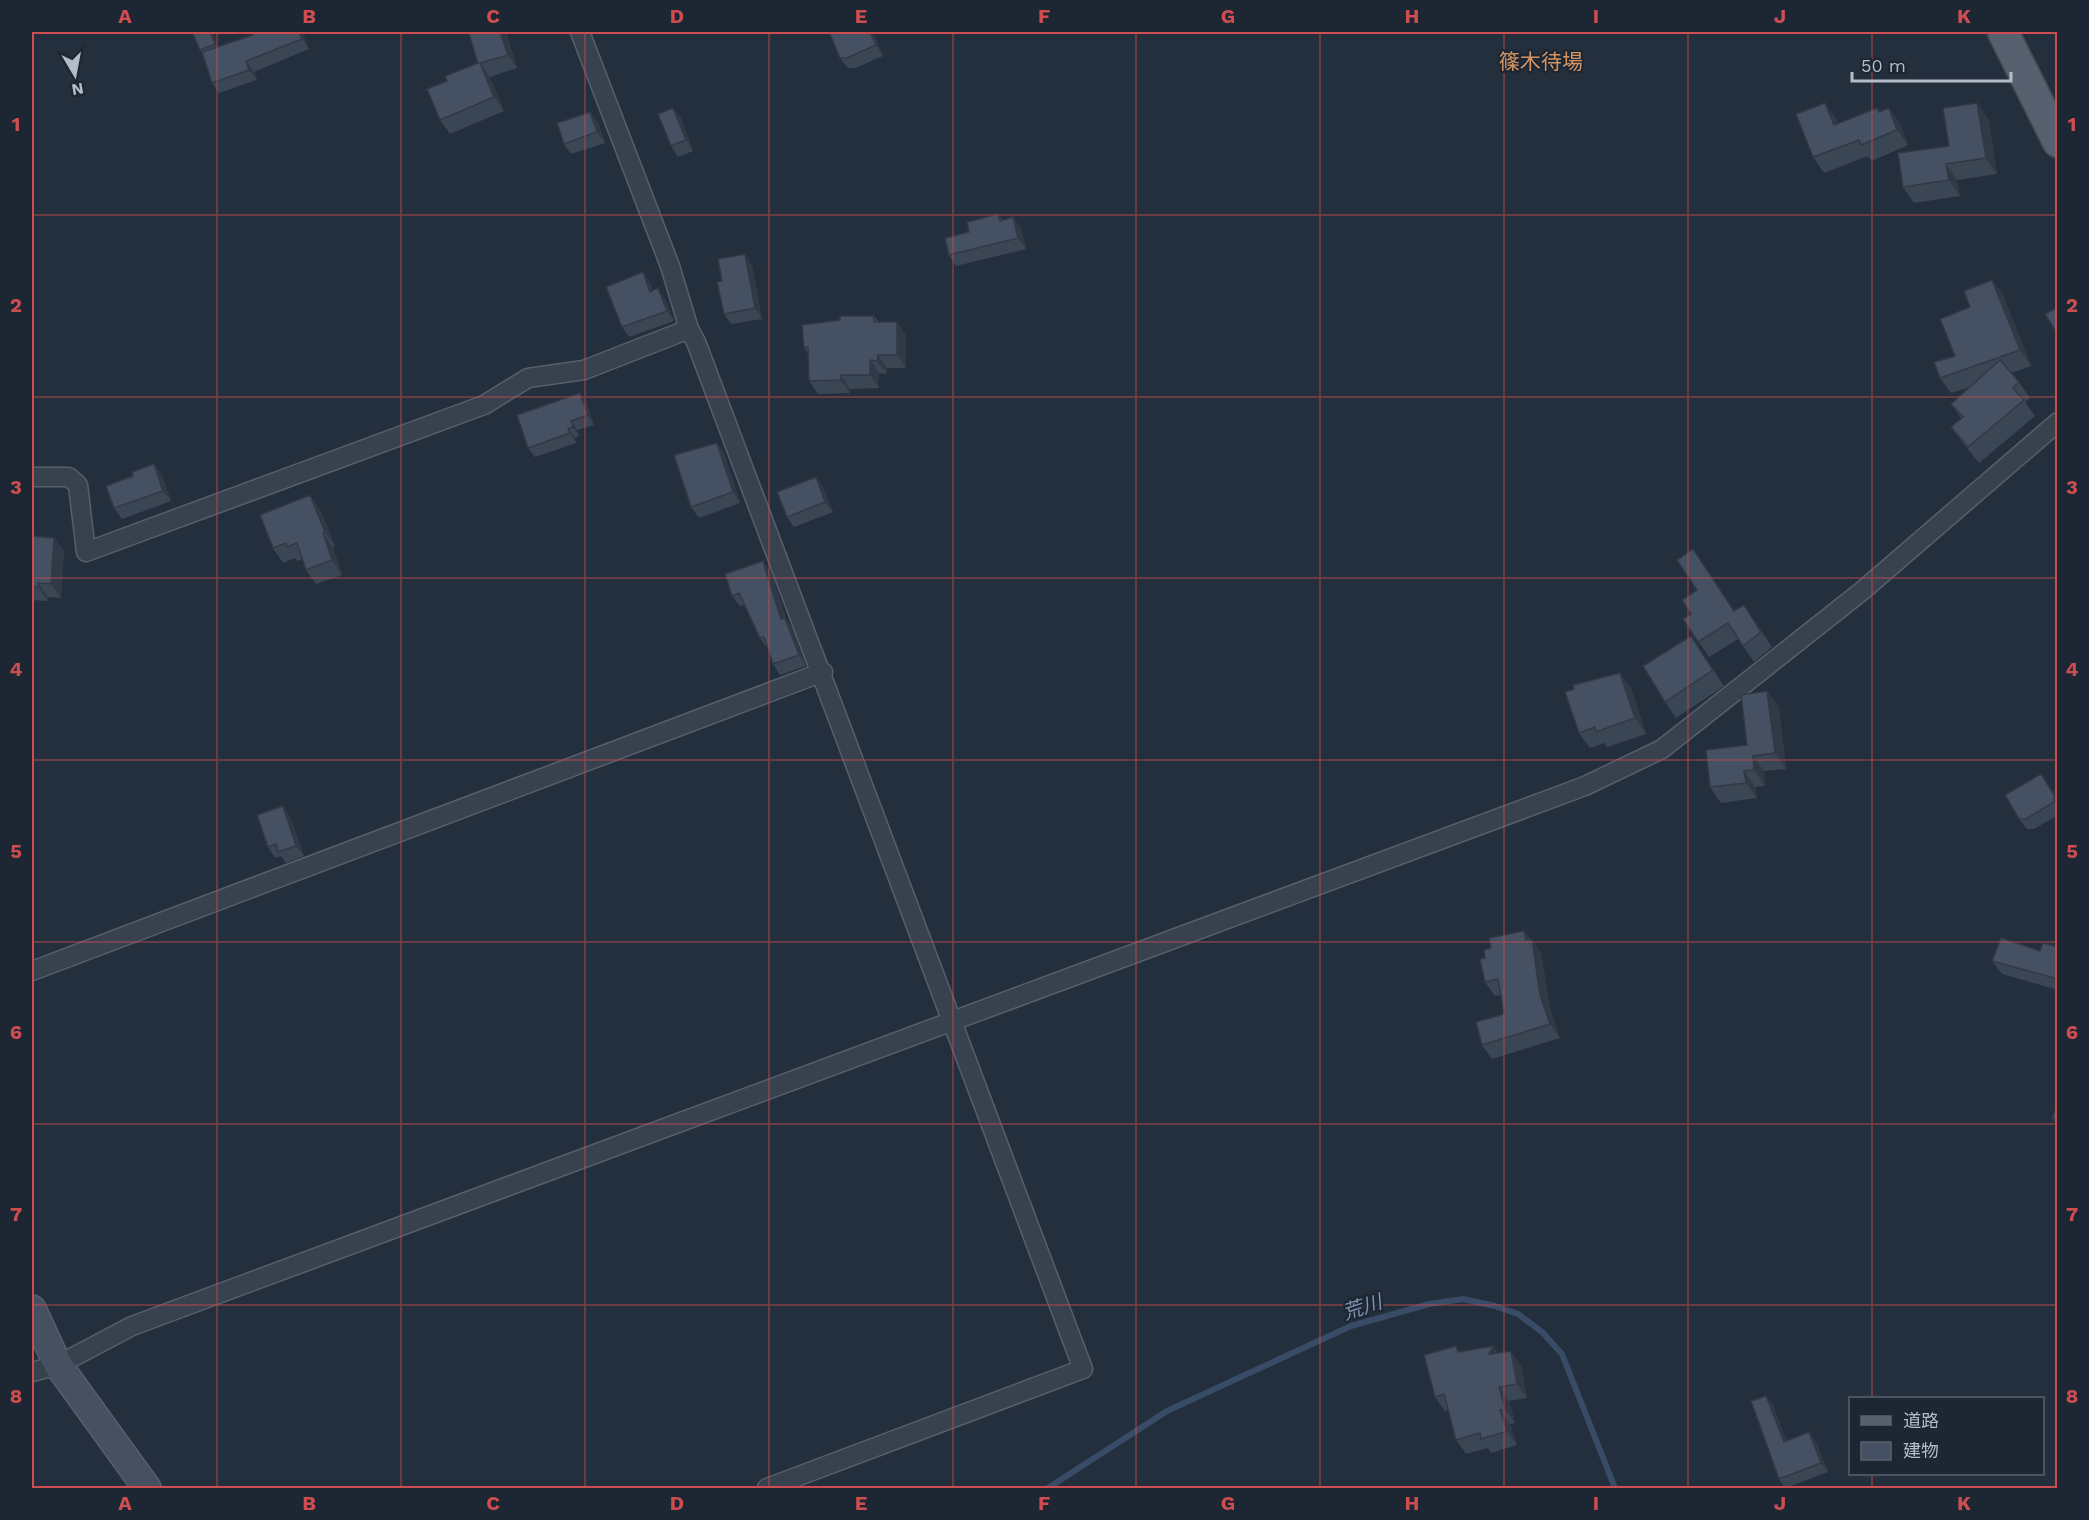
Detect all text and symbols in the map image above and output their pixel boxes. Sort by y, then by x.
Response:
text: A [118,4,132,28]
text: B [302,4,316,28]
text: C [486,4,500,28]
text: D [670,4,684,28]
text: E [855,4,867,28]
text: F [1038,4,1050,28]
text: G [1221,4,1235,28]
text: H [1405,4,1419,28]
text: I [1593,4,1599,28]
text: J [1774,4,1786,28]
text: K [1957,4,1971,28]
north arrow [45,45,105,105]
scale bar [1852,45,2011,83]
district label: 篠木待場 [1499,49,1583,74]
text: 50 m [1861,55,1906,76]
text: N [70,79,85,100]
text: 1 [12,112,20,136]
text: 1 [2068,112,2076,136]
text: 2 [10,293,22,317]
text: 2 [2066,293,2078,317]
text: 3 [10,475,22,499]
text: 3 [2066,475,2078,499]
text: 4 [10,657,23,681]
text: 4 [2066,657,2079,681]
text: 5 [10,839,22,863]
text: 5 [2066,839,2078,863]
text: 6 [10,1020,22,1044]
text: 6 [2066,1020,2078,1044]
text: 7 [10,1202,22,1226]
text: 7 [2066,1202,2078,1226]
water label: 荒川 [1339,1289,1387,1325]
text: 8 [10,1384,22,1408]
text: 8 [2066,1384,2078,1408]
legend [1849,1397,2044,1475]
text: 道路 [1903,1410,1939,1431]
text: 建物 [1903,1440,1939,1461]
text: A [118,1491,132,1515]
text: B [302,1491,316,1515]
text: C [486,1491,500,1515]
text: D [670,1491,684,1515]
text: E [855,1491,867,1515]
text: F [1038,1491,1050,1515]
text: G [1221,1491,1235,1515]
text: H [1405,1491,1419,1515]
text: I [1593,1491,1599,1515]
text: J [1774,1491,1786,1515]
text: K [1957,1491,1971,1515]

